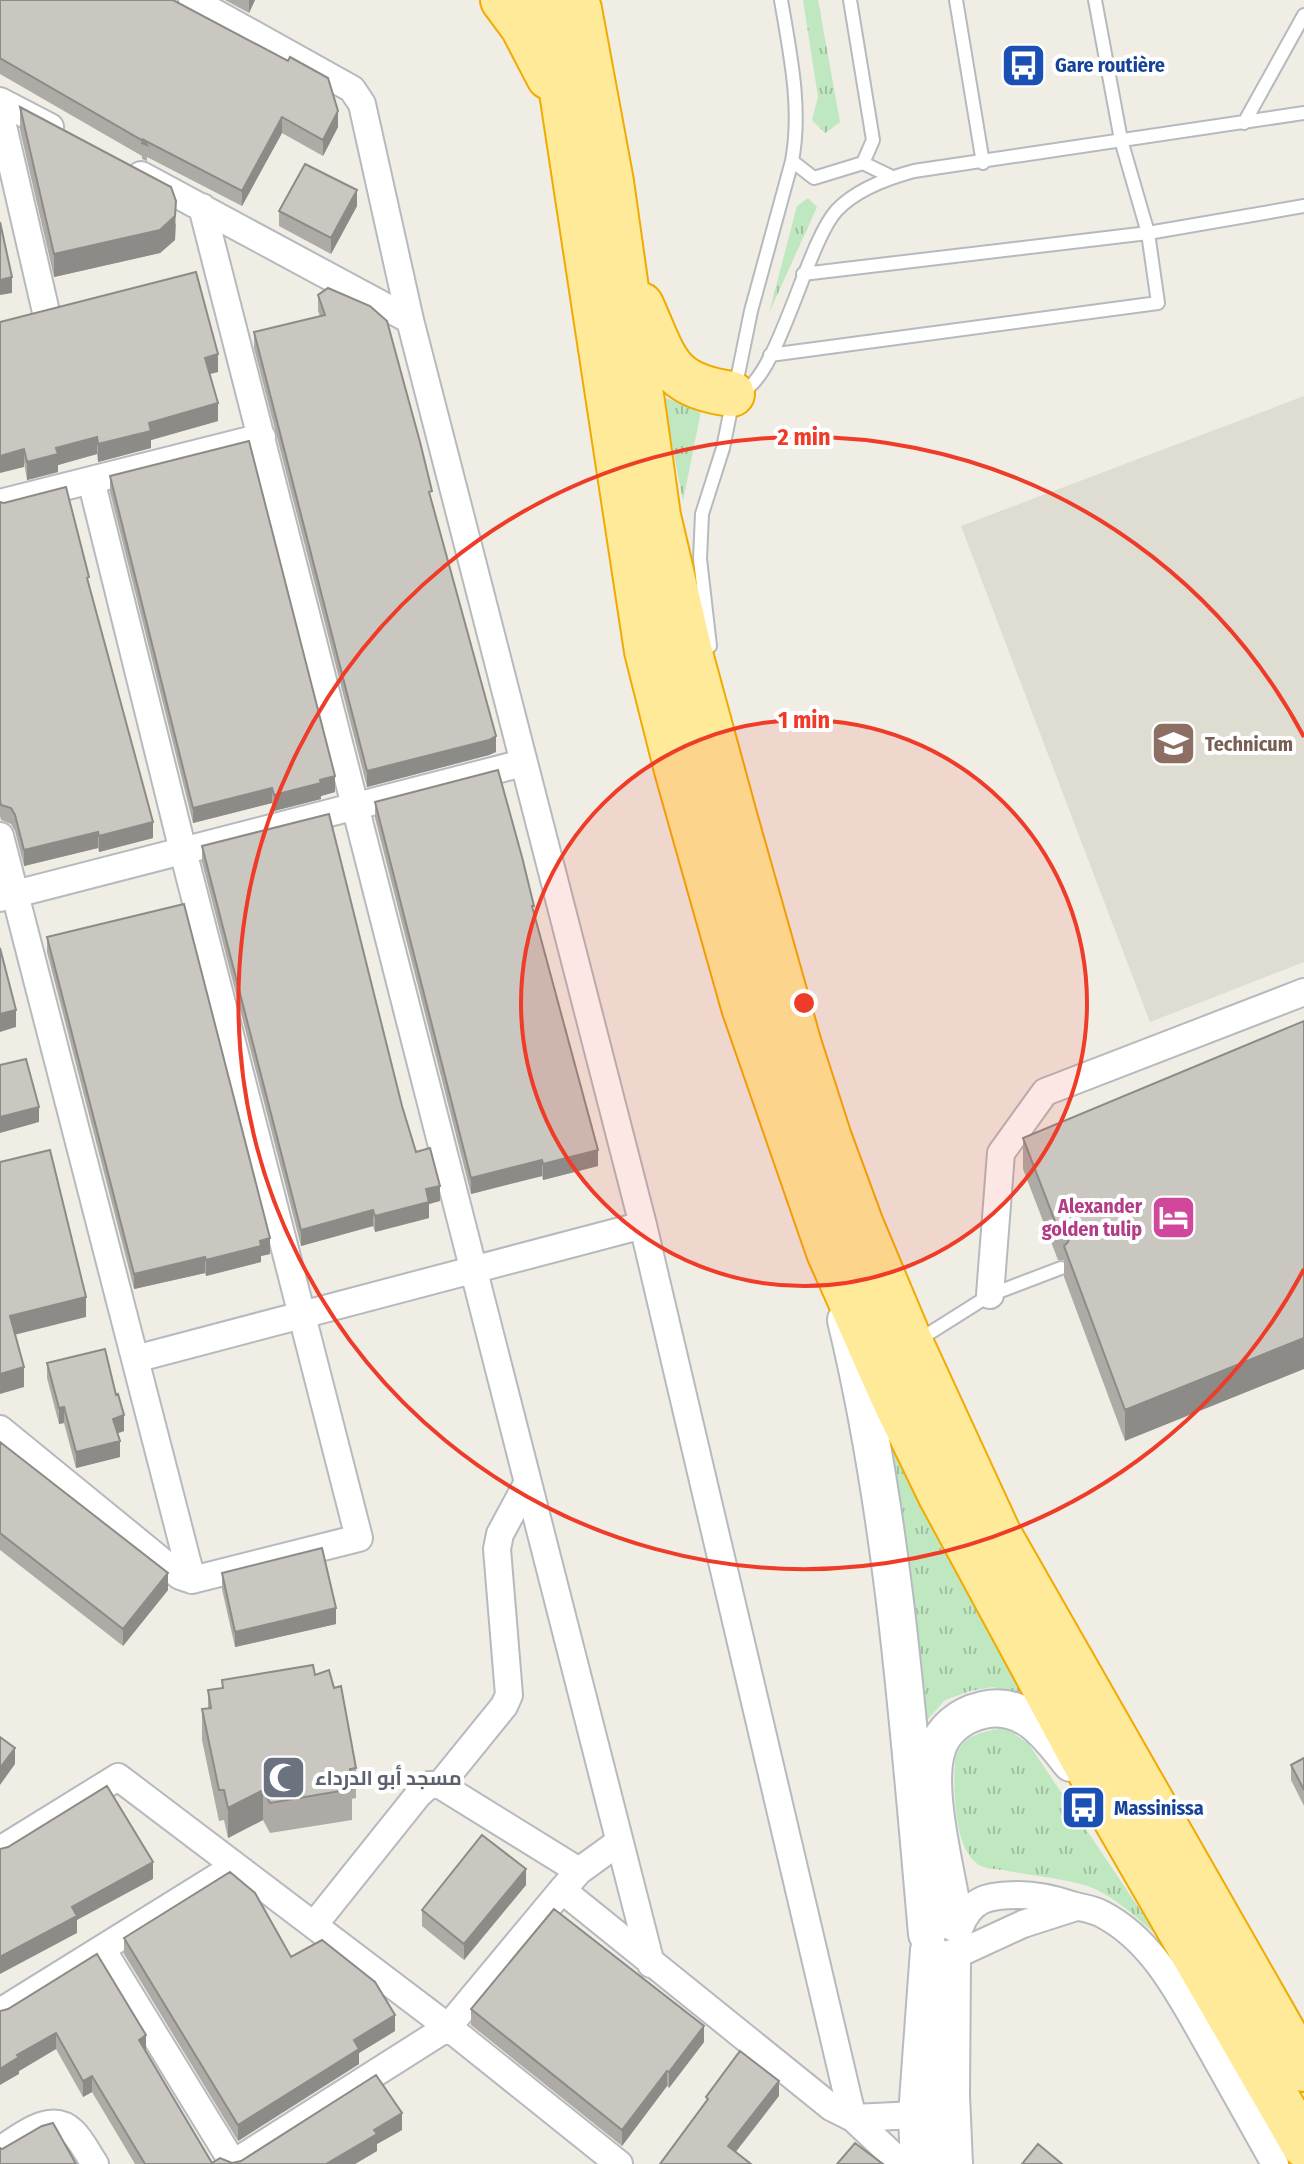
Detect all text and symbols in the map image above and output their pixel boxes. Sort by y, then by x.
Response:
bus stop icon: Gare routière [1000,41,1048,89]
place label: Gare routière [1055,53,1165,77]
text: 2 min [776,423,831,451]
text: 1 min [778,706,830,734]
school or university icon: Technicum [1150,720,1198,768]
place label: Technicum [1205,732,1293,756]
centre of rings [790,989,818,1017]
place label: Alexander golden tulip [1042,1194,1143,1241]
hotel icon: Alexander golden tulip [1149,1194,1197,1242]
mosque icon: مسجد أبو الدرداء [260,1754,308,1802]
place label: مسجد أبو الدرداء [315,1764,462,1790]
bus stop icon: Massinissa [1059,1784,1107,1832]
place label: Massinissa [1114,1796,1204,1820]

